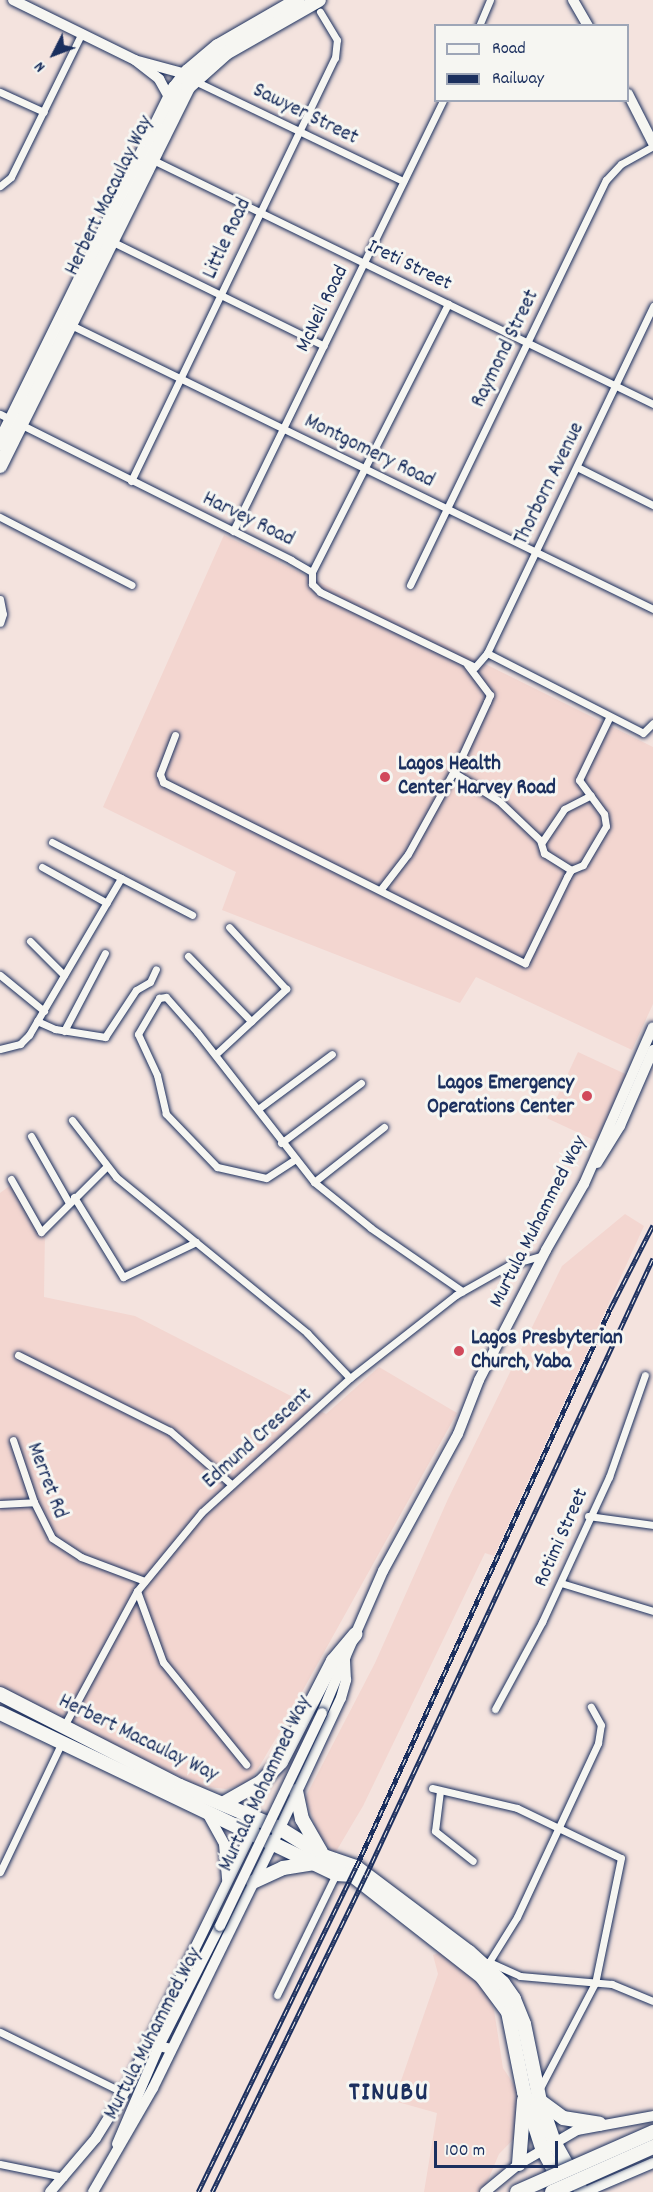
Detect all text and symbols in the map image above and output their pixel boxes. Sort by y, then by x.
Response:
north arrow [24,24,84,84]
legend [434,24,629,102]
text: Road [492,37,526,62]
text: N [29,56,51,77]
text: Railway [492,67,544,92]
street label: Sawyer Street [248,79,362,151]
street label: Herbert Macaulay Way [60,112,160,280]
street label: Little Road [198,195,258,283]
street label: Ireti Street [363,235,455,297]
street label: McNeil Road [291,262,355,356]
street label: Raymond Street [467,286,545,412]
street label: Montgomery Road [300,410,438,494]
street label: Thorborn Avenue [509,419,591,549]
street label: Harvey Road [198,487,298,553]
place label: Lagos Health Center Harvey Road [398,752,556,802]
marker: Lagos Health Center Harvey Road [376,768,394,786]
place label: Lagos Emergency Operations Center [427,1071,574,1121]
marker: Lagos Emergency Operations Center [578,1087,596,1105]
street label: Murtula Muhammed Way [485,1132,593,1312]
place label: Lagos Presbyterian Church, Yaba [471,1326,623,1376]
marker: Lagos Presbyterian Church, Yaba [452,1344,466,1358]
street label: Edmund Crescent [198,1383,318,1495]
street label: Merret Rd [20,1440,72,1522]
street label: Rotimi Street [529,1485,595,1591]
street label: Herbert Macaulay Way [54,1689,222,1789]
street label: Murtala Mohammed Way [214,1692,318,1876]
street label: Murtula Muhammed Way [100,1944,208,2124]
district label: TINUBU [349,2078,429,2110]
scale bar [437,2129,562,2167]
text: 100 m [445,2139,485,2164]

